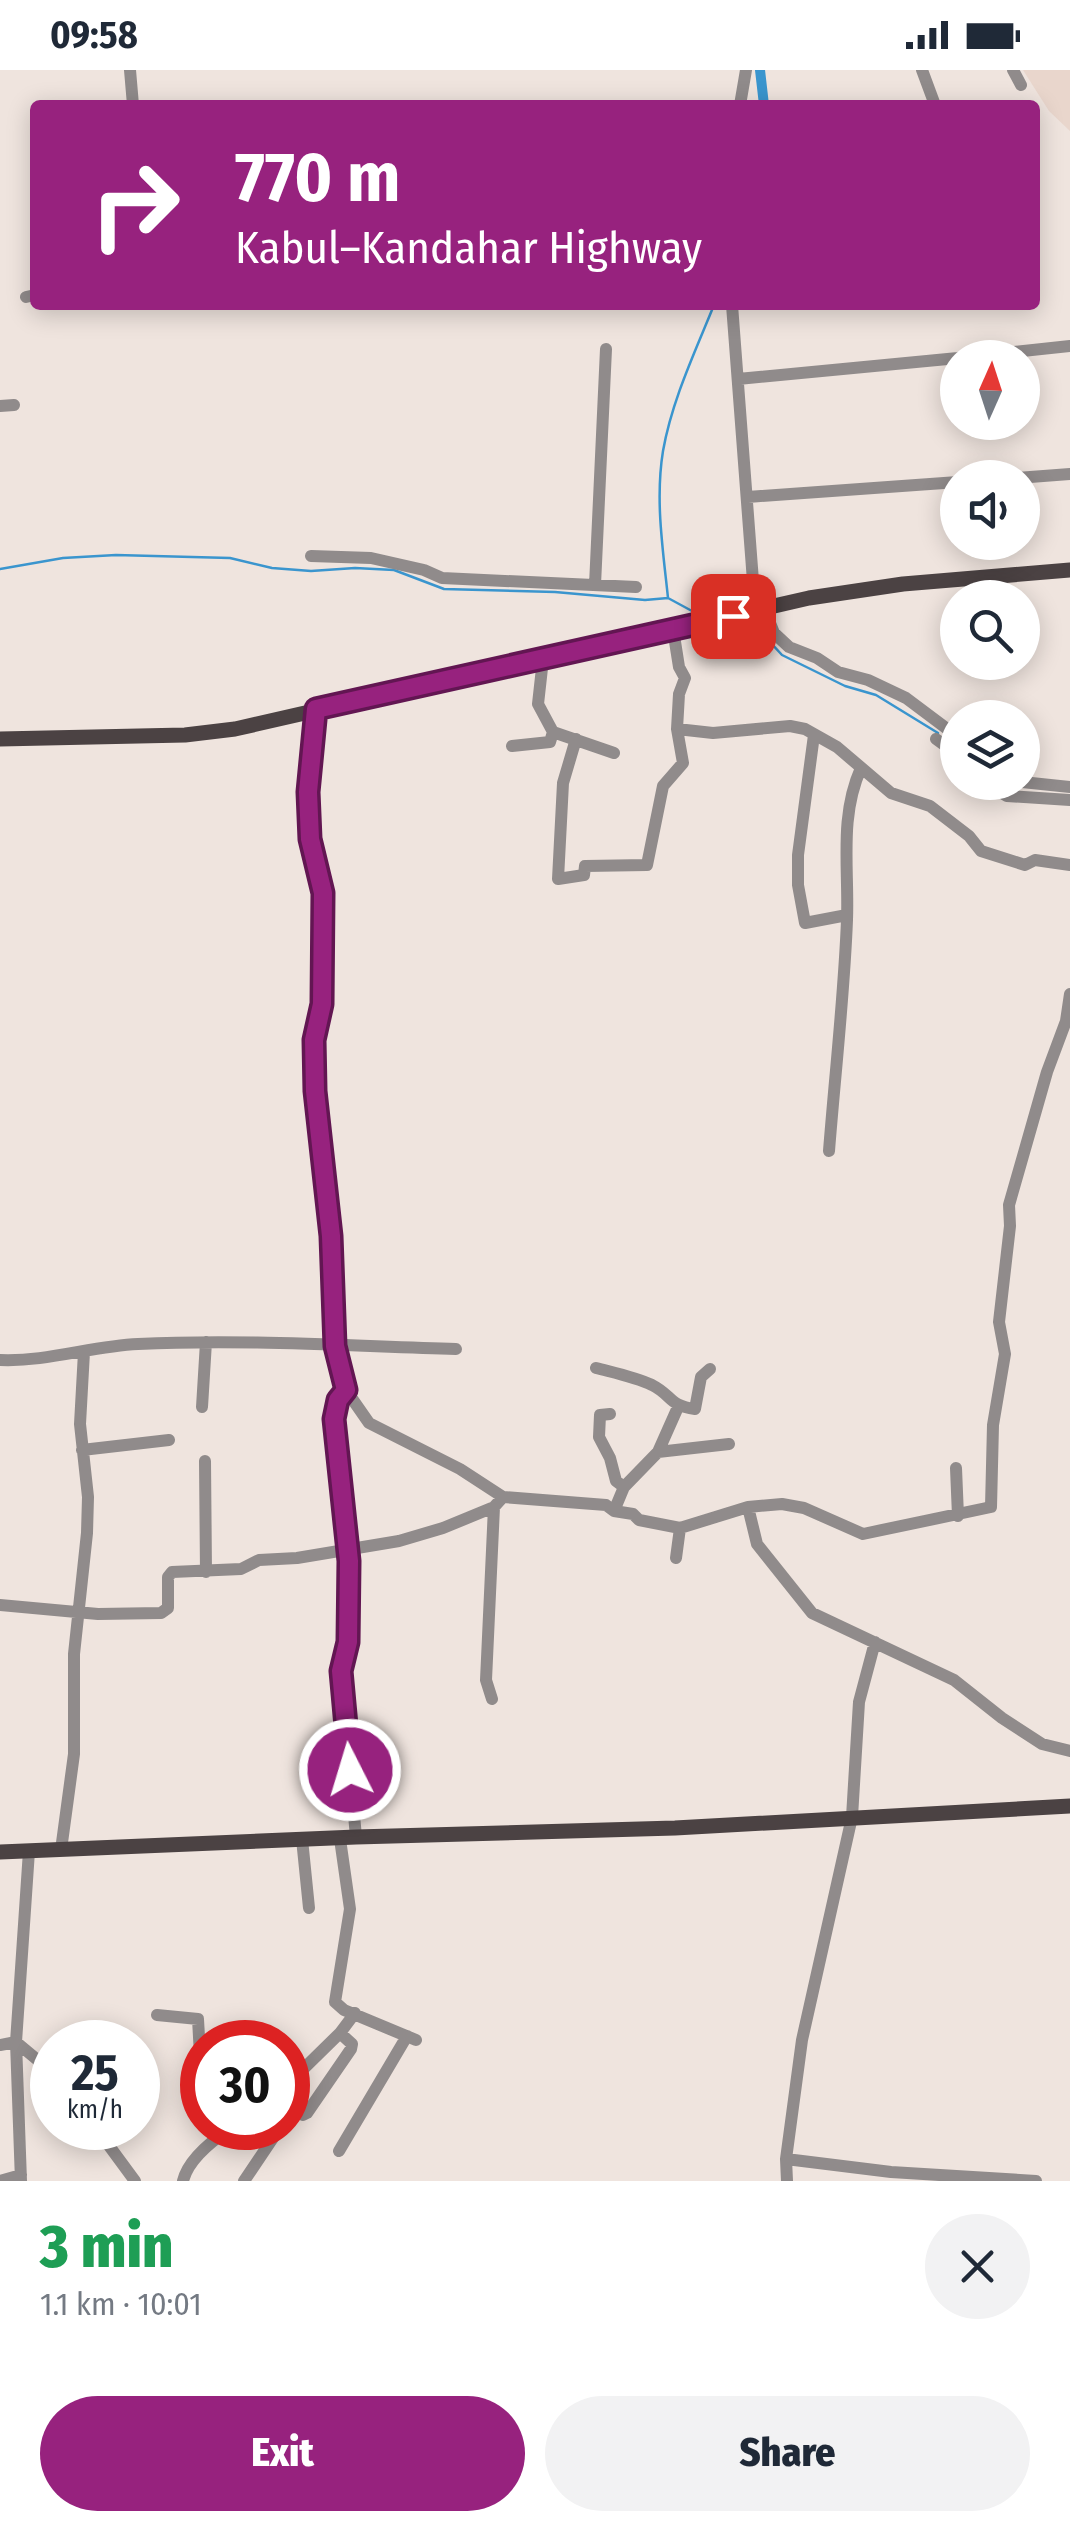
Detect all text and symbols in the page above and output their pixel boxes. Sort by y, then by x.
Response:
text: 09:58 [50,12,138,58]
text: 770 m [235,136,400,220]
icon: right [70,140,200,270]
text: Kabul–Kandahar Highway [235,221,702,275]
north arrow [940,340,1040,440]
map controls [940,340,1040,800]
button: sound [940,460,1040,560]
pin [691,574,776,659]
button: search [940,580,1040,680]
icon: arrive [706,589,761,644]
button: layers [940,700,1040,800]
position arrow [298,1718,402,1822]
speed limit sign: 30 [180,2020,310,2150]
text: 25 [71,2043,119,2103]
text: km/h [67,2095,123,2125]
text: 3 min [40,2211,173,2283]
button: close [925,2214,1030,2319]
text: 1.1 km · 10:01 [40,2285,202,2323]
button: Exit [40,2396,525,2511]
button: Share [545,2396,1030,2511]

